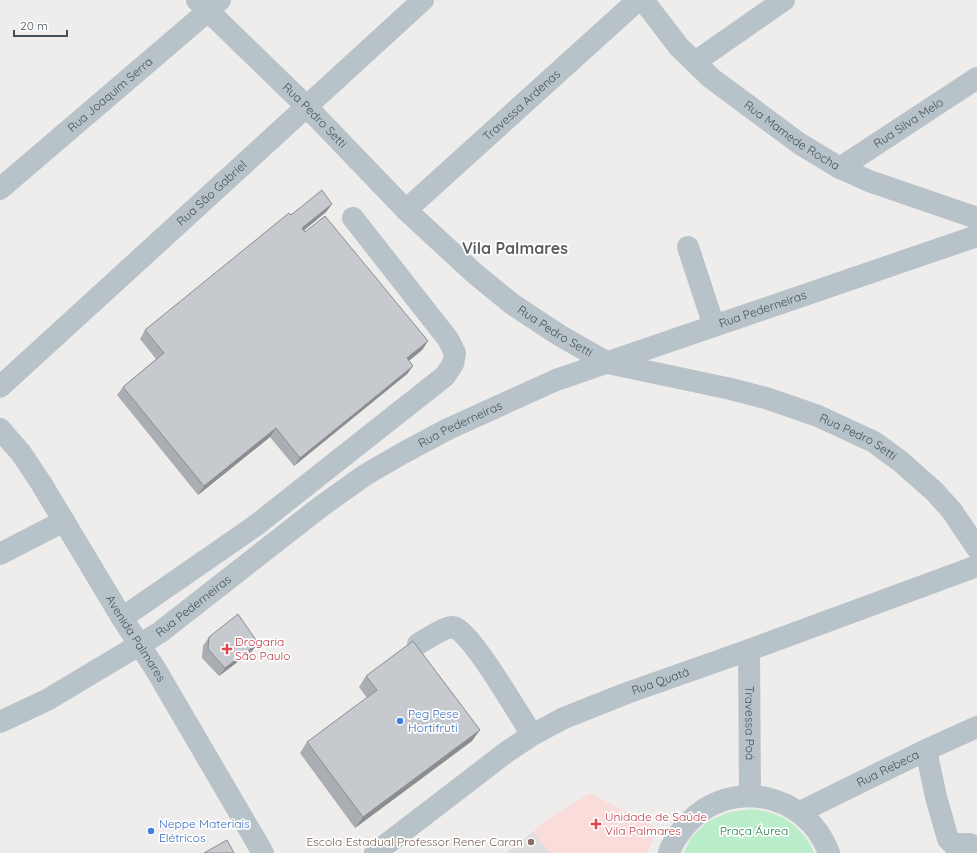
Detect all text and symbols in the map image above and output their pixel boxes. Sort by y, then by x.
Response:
scale bar [14,12,67,38]
text: 20 m [20,18,48,33]
street label: Rua Joaquim Serra [64,54,156,135]
street label: Travessa Ardenas [480,66,563,144]
street label: Rua Pedro Setti [280,79,350,151]
street label: Rua Silva Melo [870,94,946,151]
street label: Rua Mamede Rocha [741,97,843,173]
street label: Rua São Gabriel [173,157,250,229]
district label: Vila Palmares [462,238,568,258]
street label: Rua Pederneiras [717,287,809,331]
street label: Rua Pedro Setti [515,302,595,360]
street label: Rua Pederneiras [415,397,505,451]
street label: Rua Pedro Setti [817,410,900,463]
street label: Rua Pederneiras [152,571,234,640]
street label: Avenida Palmares [103,592,169,685]
place label: Drogaria São Paulo [235,634,291,663]
marker: Drogaria São Paulo [222,644,232,654]
street label: Rua Quatá [630,664,691,698]
street label: Travessa Poá [742,686,758,760]
place label: Peg Pese Hortifruti [408,706,459,735]
marker: Peg Pese Hortifruti [395,716,405,726]
street label: Rua Rebeca [854,747,921,790]
place label: Unidade de Saúde Vila Palmares [605,809,707,838]
place label: Neppe Materiais Elétricos [159,816,250,845]
marker: Unidade de Saúde Vila Palmares [590,818,602,830]
park label: Praça Áurea [720,823,788,838]
marker: Neppe Materiais Elétricos [146,826,156,836]
place label: Escola Estadual Professor Rener Caran [306,834,523,849]
marker: Escola Estadual Professor Rener Caran [526,837,536,847]

